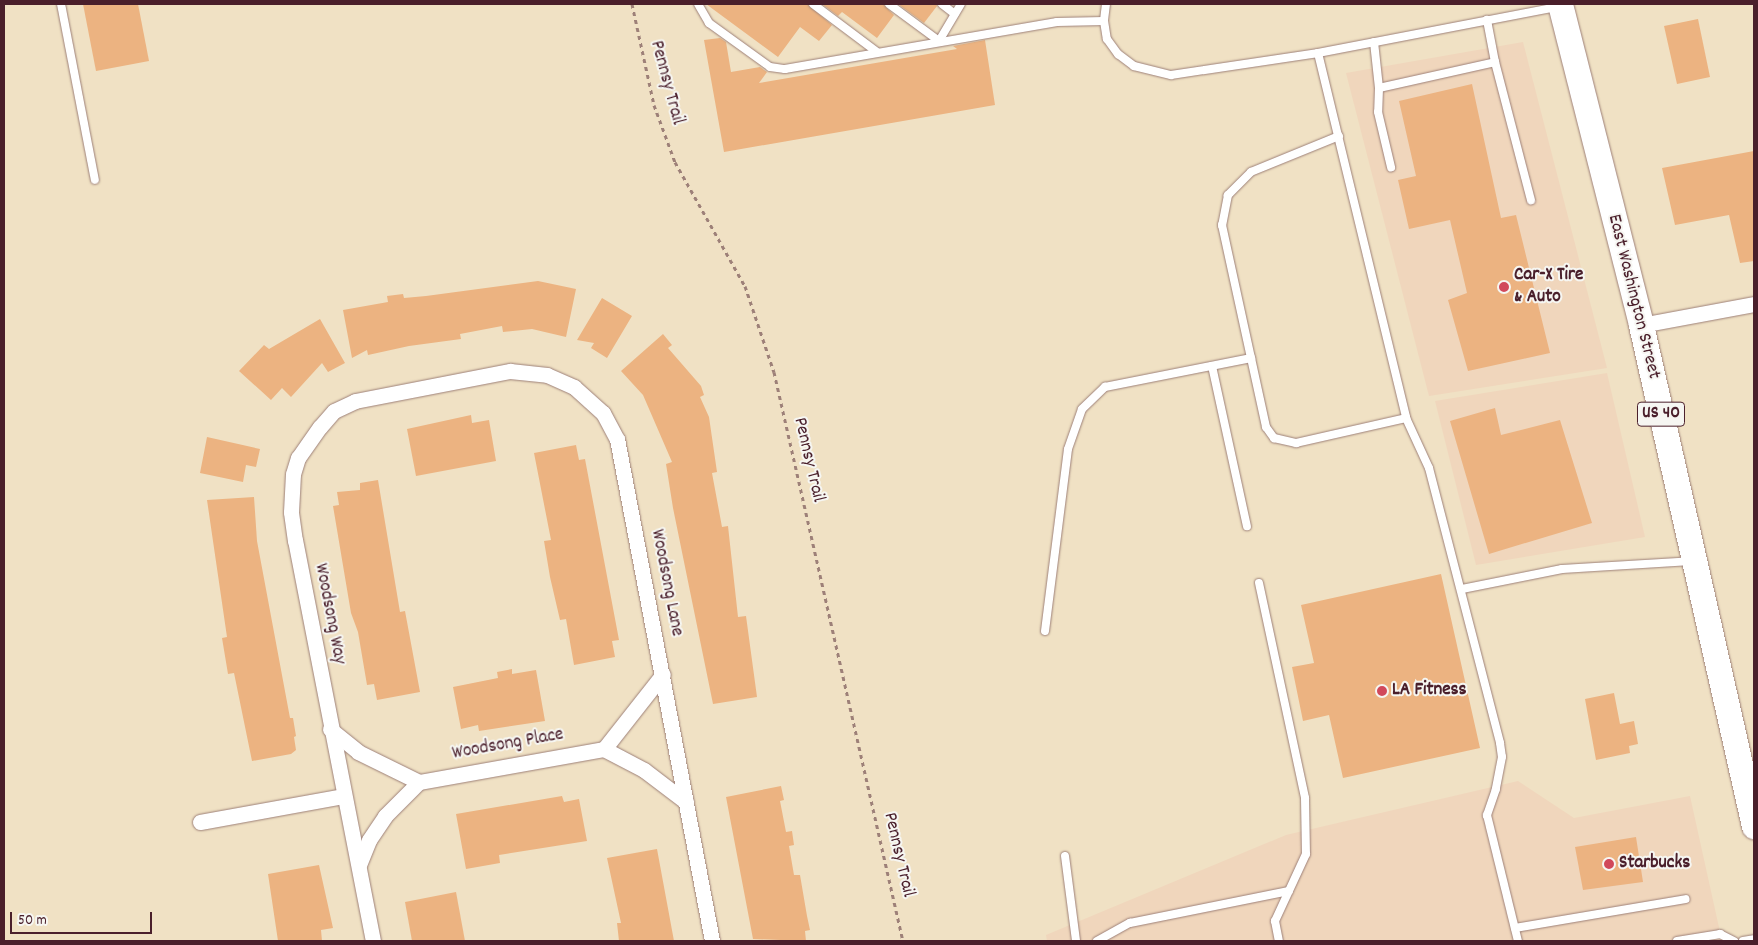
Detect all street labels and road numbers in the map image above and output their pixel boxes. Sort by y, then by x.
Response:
street label: Pennsy Trail [644,38,688,128]
street label: East Washington Street [1602,212,1664,382]
road number: US 40 [1636,398,1686,429]
street label: Pennsy Trail [787,415,829,505]
street label: Woodsong Lane [644,528,688,638]
street label: Woodsong Way [308,562,350,666]
street label: Woodsong Place [451,724,565,766]
street label: Pennsy Trail [877,810,919,900]

